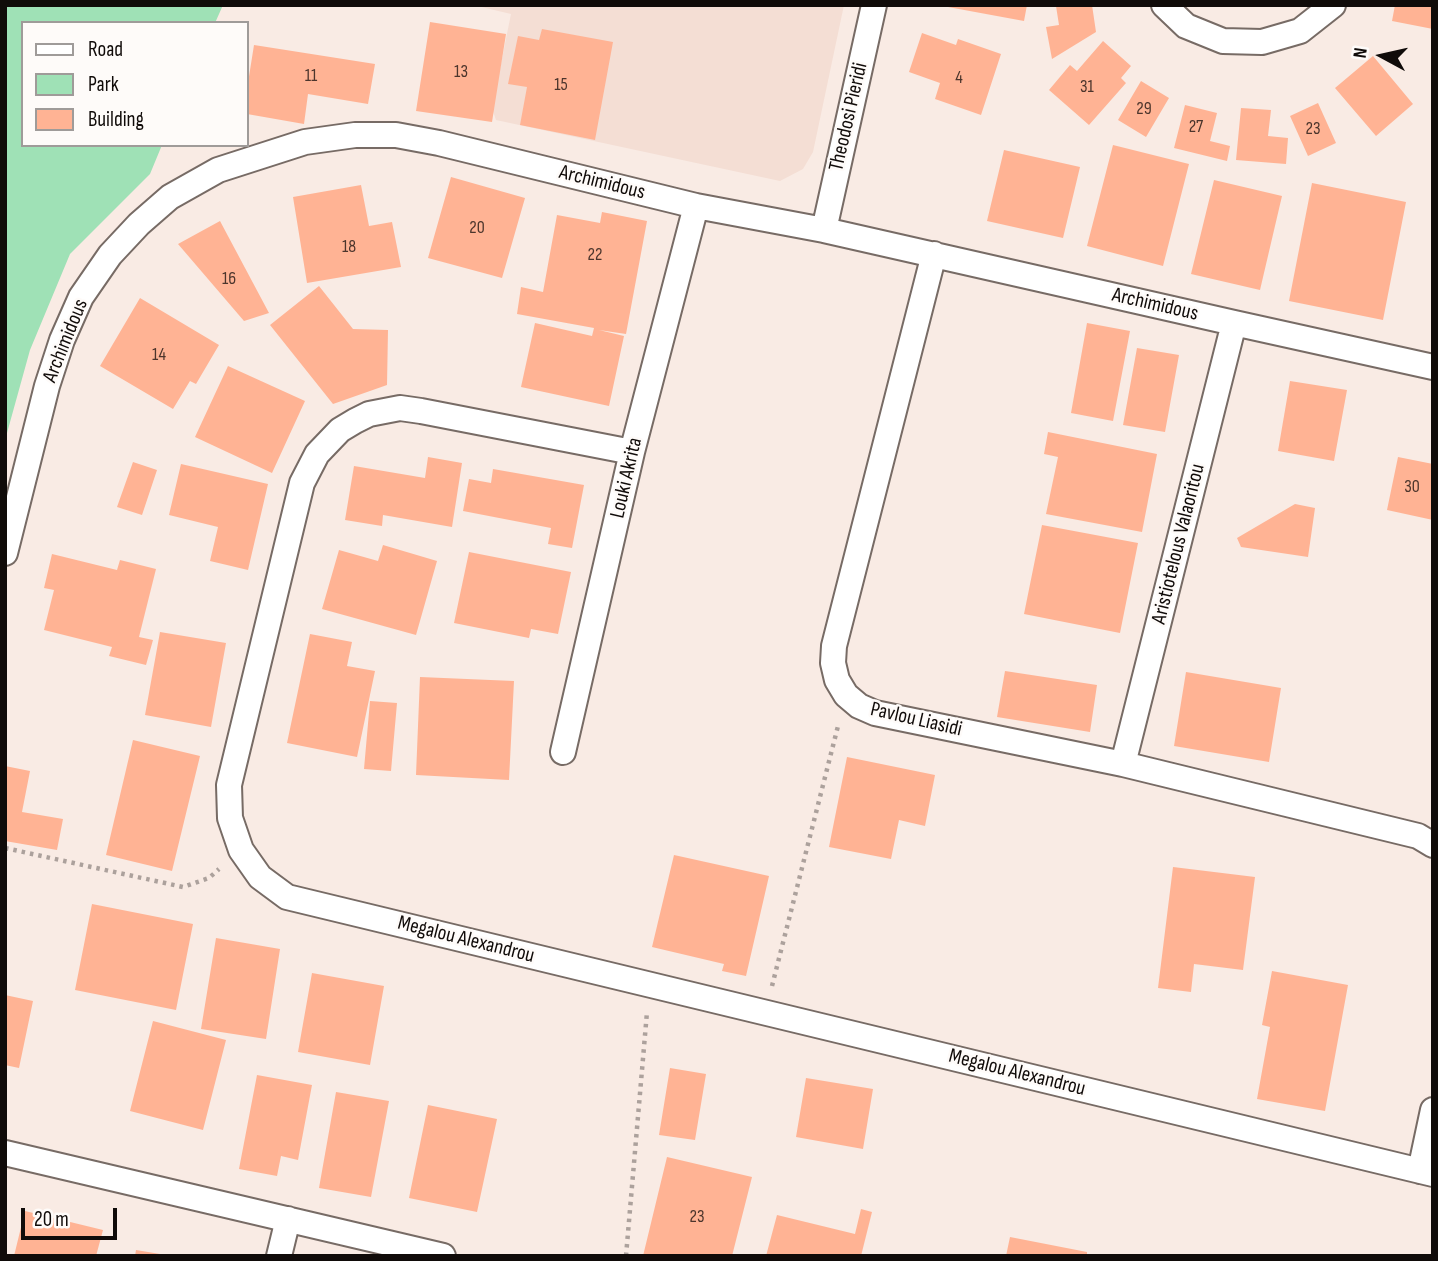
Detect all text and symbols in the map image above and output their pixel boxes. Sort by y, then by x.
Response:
legend [21,21,248,147]
north arrow [1347,21,1417,91]
text: Road [88,37,123,62]
text: N [1349,46,1373,60]
street label: Theodosi Pieridi [824,60,874,174]
house number: 13 [454,61,468,83]
house number: 11 [305,65,317,87]
house number: 4 [955,67,963,89]
text: Park [88,72,119,97]
house number: 15 [554,74,568,96]
house number: 31 [1080,76,1094,98]
house number: 29 [1136,98,1152,120]
text: Building [88,107,144,132]
house number: 27 [1189,116,1203,138]
house number: 23 [1306,118,1320,140]
street label: Archimidous [556,160,648,206]
house number: 20 [469,217,485,239]
house number: 18 [342,236,356,258]
house number: 22 [588,244,602,266]
house number: 16 [222,268,236,290]
street label: Archimidous [1110,283,1200,327]
street label: Archimidous [38,296,94,386]
house number: 14 [152,344,166,366]
street label: Louki Akrita [606,435,648,521]
street label: Aristiotelous Valaoritou [1147,461,1211,627]
house number: 30 [1404,476,1420,498]
street label: Pavlou Liasidi [868,697,964,743]
street label: Megalou Alexandrou [395,911,537,969]
street label: Megalou Alexandrou [946,1044,1088,1102]
scale bar [24,1194,121,1238]
house number: 23 [690,1206,704,1228]
text: 20 m [34,1207,69,1232]

